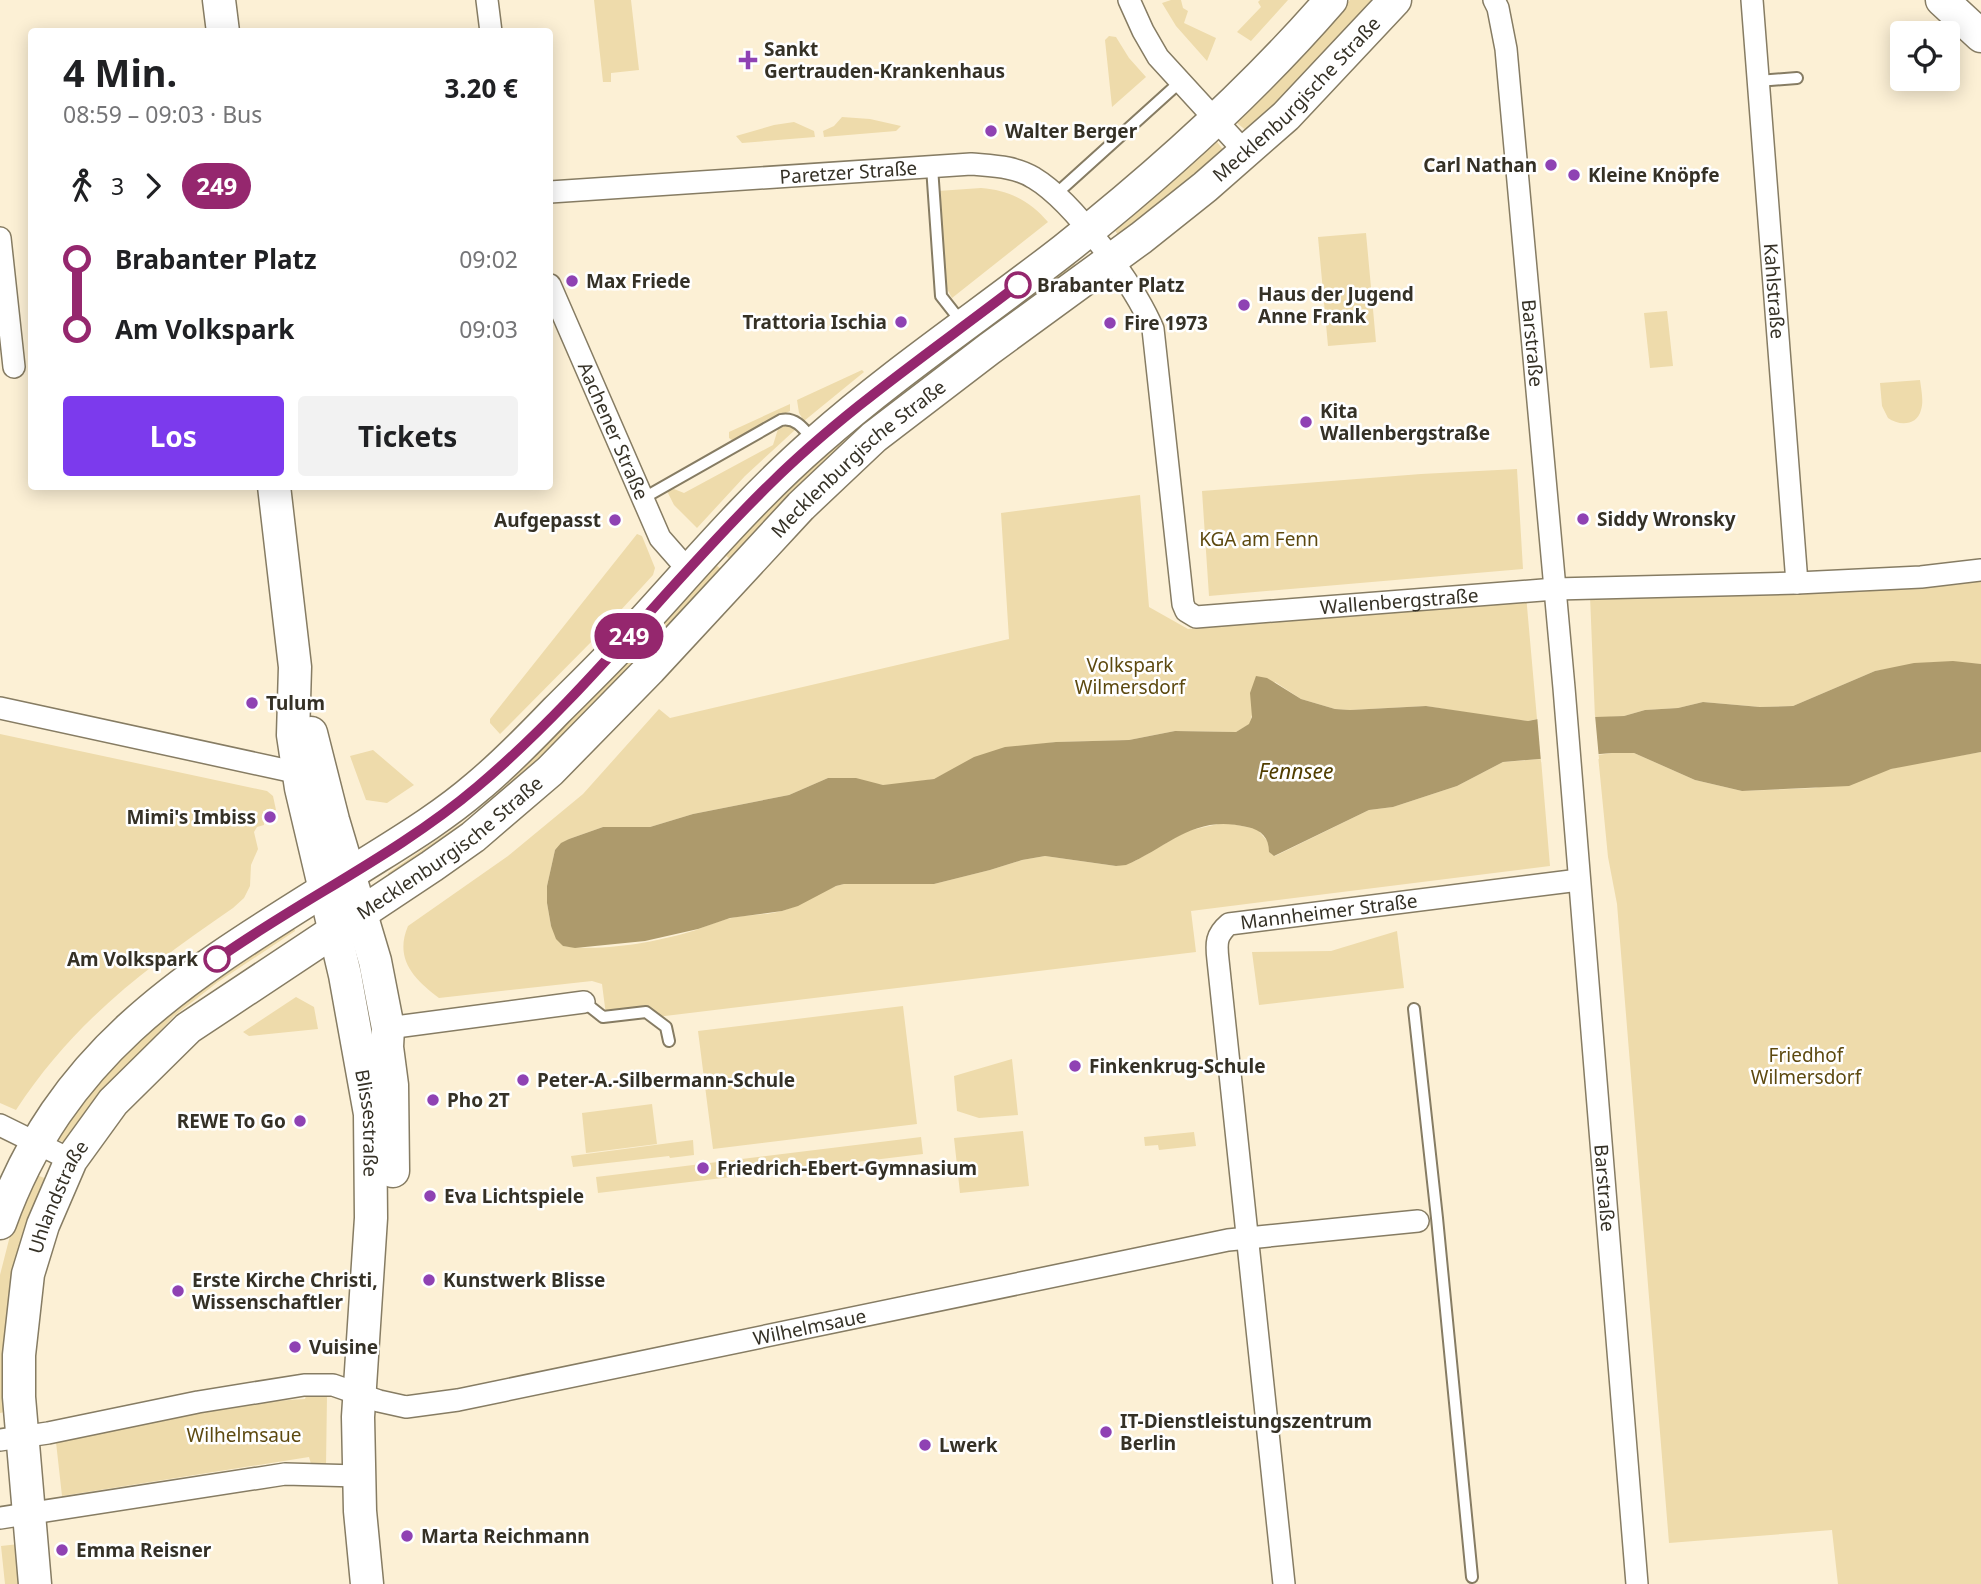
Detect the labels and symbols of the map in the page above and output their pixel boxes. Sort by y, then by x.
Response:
street label: Mecklenburgische Straße [1207,11,1386,188]
place label: Sankt Gertrauden-Krankenhaus [764,36,1005,84]
marker: Sankt Gertrauden-Krankenhaus [738,50,758,70]
place label: Walter Berger [1005,118,1138,144]
marker: Walter Berger [983,123,999,139]
place label: Carl Nathan [1423,152,1537,178]
street label: Paretzer Straße [779,155,918,190]
marker: Carl Nathan [1543,157,1559,173]
place label: Kleine Knöpfe [1588,162,1719,188]
marker: Kleine Knöpfe [1566,167,1582,183]
street label: Kahlstraße [1758,242,1791,340]
place label: Max Friede [586,268,691,294]
marker: Brabanter Platz [1005,272,1031,298]
place label: Brabanter Platz [1037,272,1184,298]
marker: Max Friede [564,273,580,289]
place label: Haus der Jugend Anne Frank [1258,281,1414,329]
marker: Haus der Jugend Anne Frank [1236,297,1252,313]
street label: Barstraße [1516,298,1550,388]
place label: Trattoria Ischia [742,309,887,335]
place label: Fire 1973 [1124,310,1208,336]
marker: Trattoria Ischia [893,314,909,330]
marker: Fire 1973 [1102,315,1118,331]
street label: Aachener Straße [572,358,655,504]
street label: Mecklenburgische Straße [765,374,951,543]
place label: Kita Wallenbergstraße [1320,398,1490,446]
marker: Kita Wallenbergstraße [1298,414,1314,430]
place label: Siddy Wronsky [1597,506,1736,532]
place label: Aufgepasst [494,507,601,533]
marker: Siddy Wronsky [1575,511,1591,527]
marker: Aufgepasst [607,512,623,528]
park label: KGA am Fenn [1199,526,1319,552]
street label: Wallenbergstraße [1319,582,1479,620]
line badge: 249 [589,613,669,659]
park label: Volkspark Wilmersdorf [1075,652,1187,700]
place label: Tulum [266,690,325,716]
marker: Tulum [244,695,260,711]
water label: Fennsee [1259,757,1333,785]
street label: Mecklenburgische Straße [351,770,548,926]
place label: Mimi's Imbiss [127,804,256,830]
marker: Mimi's Imbiss [262,809,278,825]
street label: Mannheimer Straße [1239,887,1419,935]
place label: Am Volkspark [67,946,198,972]
marker: Am Volkspark [204,946,230,972]
park label: Friedhof Wilmersdorf [1751,1042,1863,1090]
place label: Finkenkrug-Schule [1089,1053,1266,1079]
marker: Finkenkrug-Schule [1067,1058,1083,1074]
street label: Blissestraße [349,1067,384,1177]
place label: Peter-A.-Silbermann-Schule [537,1067,795,1093]
marker: Peter-A.-Silbermann-Schule [515,1072,531,1088]
place label: Pho 2T [447,1087,510,1113]
marker: Pho 2T [425,1092,441,1108]
place label: REWE To Go [177,1108,286,1134]
marker: REWE To Go [292,1113,308,1129]
street label: Uhlandstraße [22,1135,94,1257]
street label: Barstraße [1588,1143,1621,1233]
place label: Friedrich-Ebert-Gymnasium [717,1155,977,1181]
marker: Friedrich-Ebert-Gymnasium [695,1160,711,1176]
place label: Eva Lichtspiele [444,1183,584,1209]
marker: Eva Lichtspiele [422,1188,438,1204]
place label: Erste Kirche Christi, Wissenschaftler [192,1267,378,1315]
place label: Kunstwerk Blisse [443,1267,605,1293]
marker: Kunstwerk Blisse [421,1272,437,1288]
marker: Erste Kirche Christi, Wissenschaftler [170,1283,186,1299]
street label: Wilhelmsaue [751,1303,869,1351]
place label: Vuisine [309,1334,378,1360]
marker: Vuisine [287,1339,303,1355]
place label: IT-Dienstleistungszentrum Berlin [1120,1408,1372,1456]
park label: Wilhelmsaue [187,1422,301,1448]
marker: IT-Dienstleistungszentrum Berlin [1098,1424,1114,1440]
place label: Lwerk [939,1432,998,1458]
marker: Lwerk [917,1437,933,1453]
place label: Marta Reichmann [421,1523,590,1549]
marker: Marta Reichmann [399,1528,415,1544]
place label: Emma Reisner [76,1537,212,1563]
marker: Emma Reisner [54,1542,70,1558]

